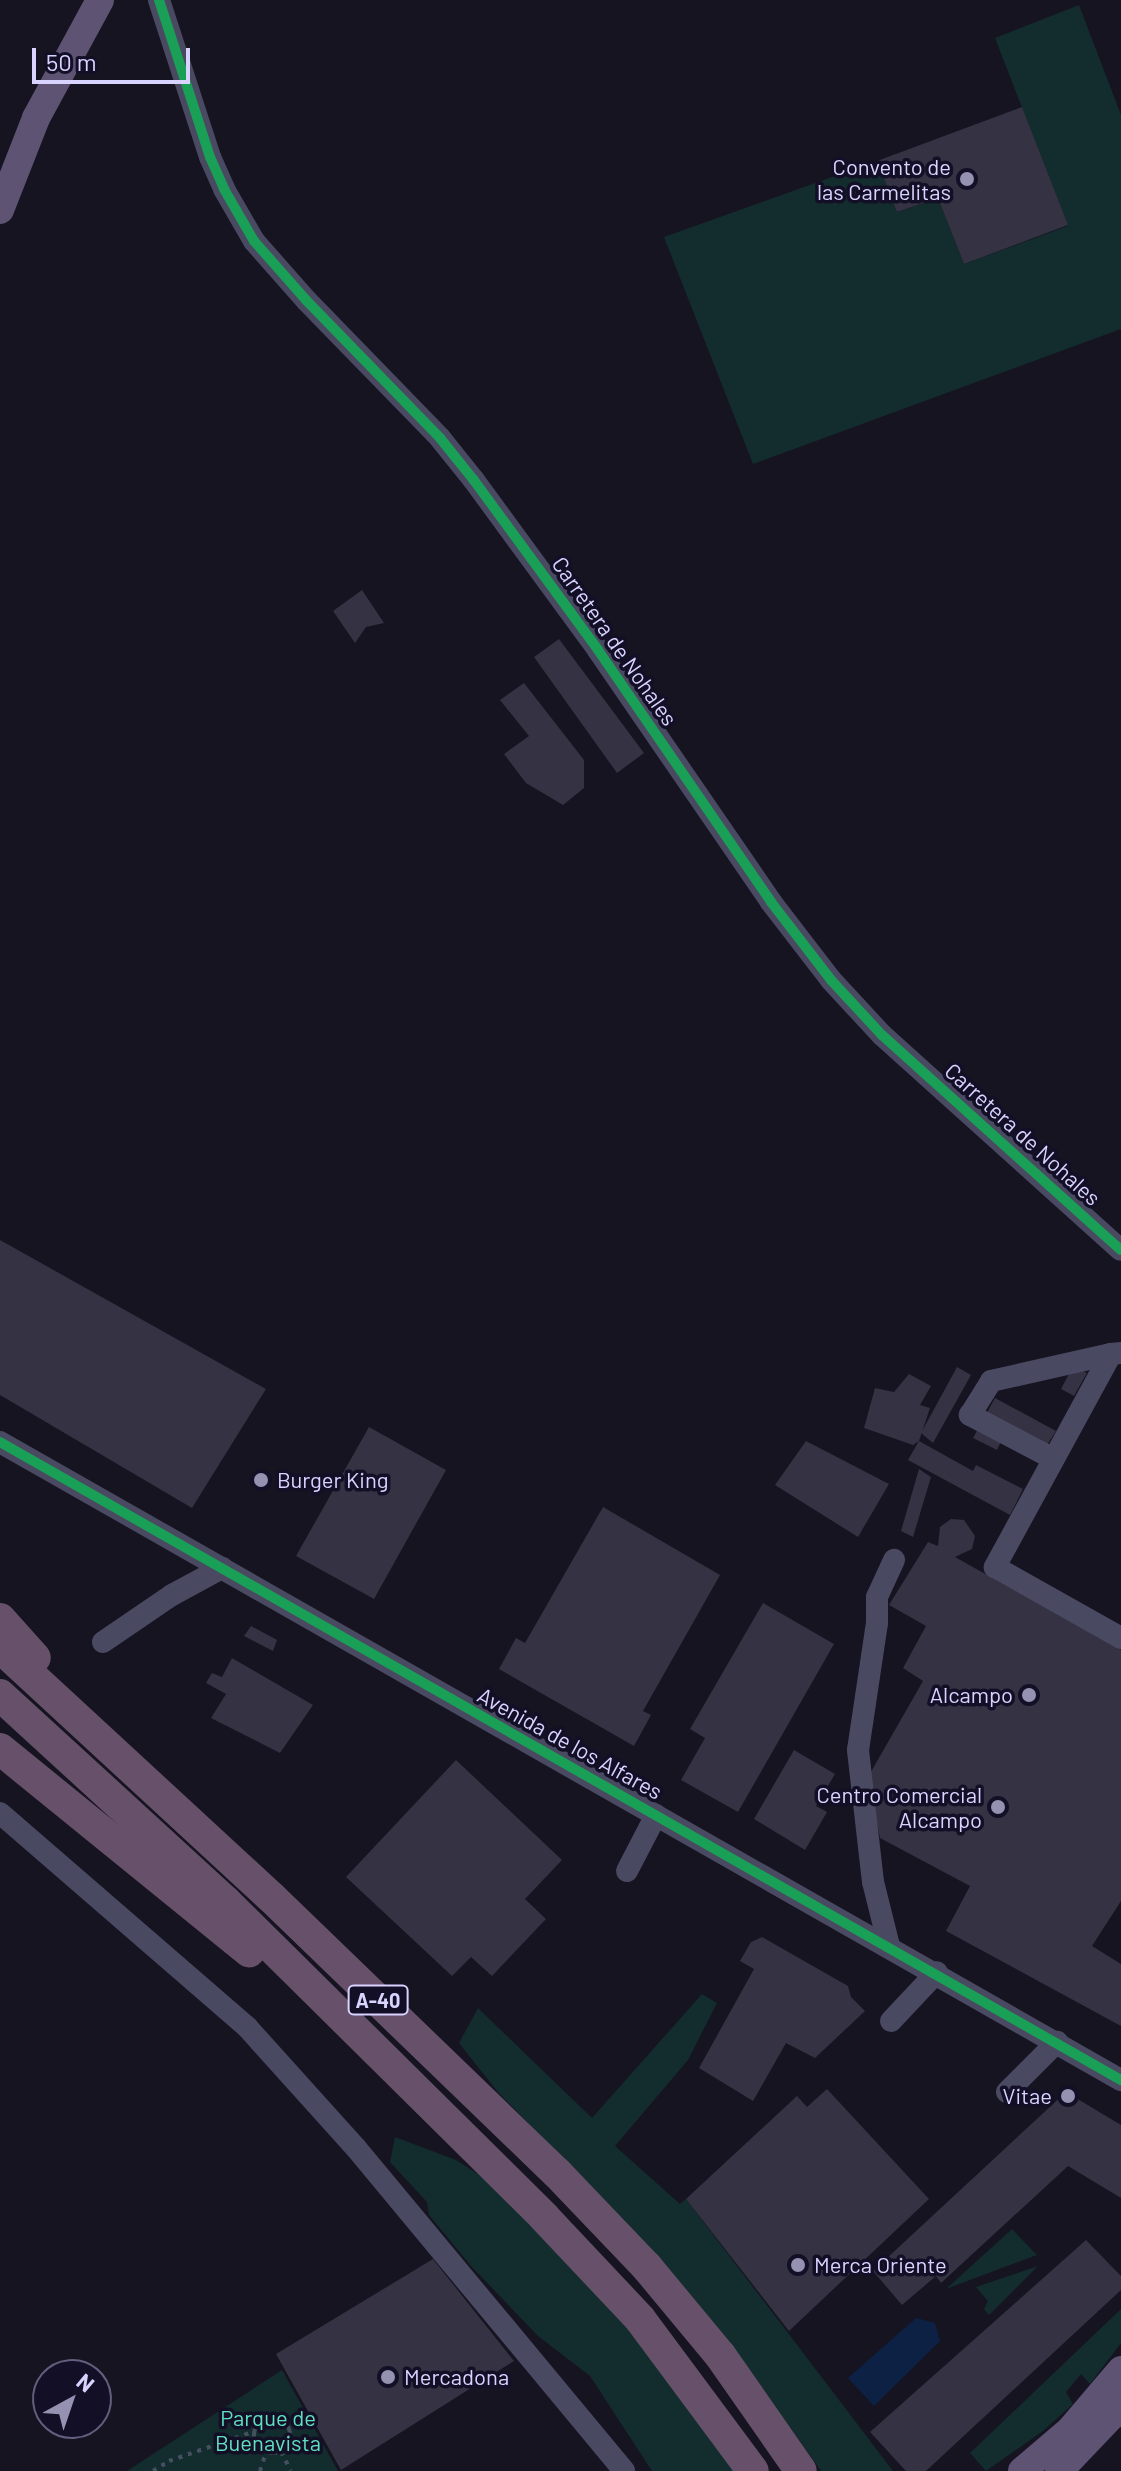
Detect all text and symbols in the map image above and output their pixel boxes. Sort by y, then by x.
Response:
scale bar [36,32,194,82]
text: 50 m [46,47,97,76]
place label: Convento de las Carmelitas [817,153,951,204]
marker: Convento de las Carmelitas [958,170,976,188]
street label: Carretera de Nohales [547,551,683,731]
street label: Carretera de Nohales [940,1057,1106,1211]
place label: Burger King [277,1467,389,1493]
marker: Burger King [252,1471,270,1489]
street label: Avenida de los Alfares [473,1681,667,1805]
place label: Alcampo [930,1682,1013,1708]
marker: Alcampo [1020,1686,1038,1704]
place label: Centro Comercial Alcampo [816,1781,982,1832]
marker: Centro Comercial Alcampo [989,1798,1007,1816]
road number: A-40 [346,1984,410,2016]
place label: Vitae [1002,2083,1052,2109]
marker: Vitae [1059,2087,1077,2105]
place label: Merca Oriente [814,2252,947,2278]
marker: Merca Oriente [789,2256,807,2274]
north arrow [32,2359,112,2439]
place label: Mercadona [404,2364,509,2390]
text: N [72,2367,100,2397]
marker: Mercadona [379,2368,397,2386]
park label: Parque de Buenavista [215,2404,321,2456]

